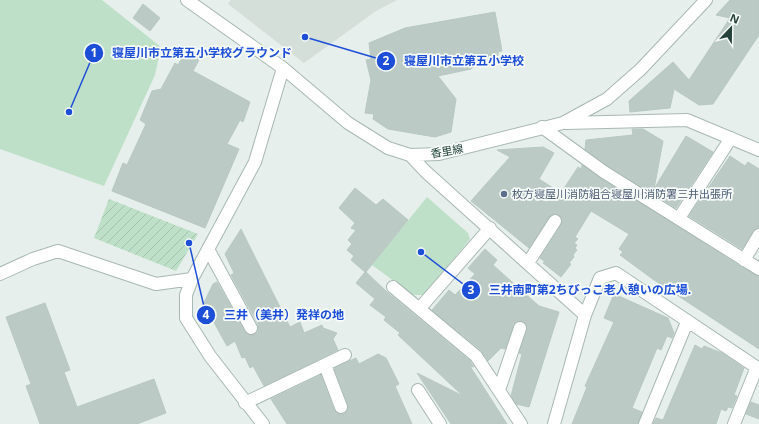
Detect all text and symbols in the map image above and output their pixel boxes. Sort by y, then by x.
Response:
north arrow [711,8,751,48]
text: N [728,10,742,27]
callout: 寝屋川市立第五小学校グラウンド [84,41,300,65]
text: 1 [91,44,97,61]
text: 寝屋川市立第五小学校グラウンド [112,44,292,61]
callout: 寝屋川市立第五小学校 [376,49,532,73]
text: 2 [383,52,390,69]
text: 寝屋川市立第五小学校 [404,52,524,69]
street label: 香里線 [429,140,464,161]
place label: 枚方寝屋川消防組合寝屋川消防署三井出張所 [512,186,733,201]
marker: 枚方寝屋川消防組合寝屋川消防署三井出張所 [499,189,509,199]
callout: 三井南町第2ちびっこ老人憩いの広場. [461,278,699,302]
text: 3 [468,281,475,298]
text: 三井南町第2ちびっこ老人憩いの広場. [489,281,691,298]
callout: 三井（美井）発祥の地 [196,303,352,327]
text: 4 [203,306,210,323]
text: 三井（美井）発祥の地 [224,306,344,323]

